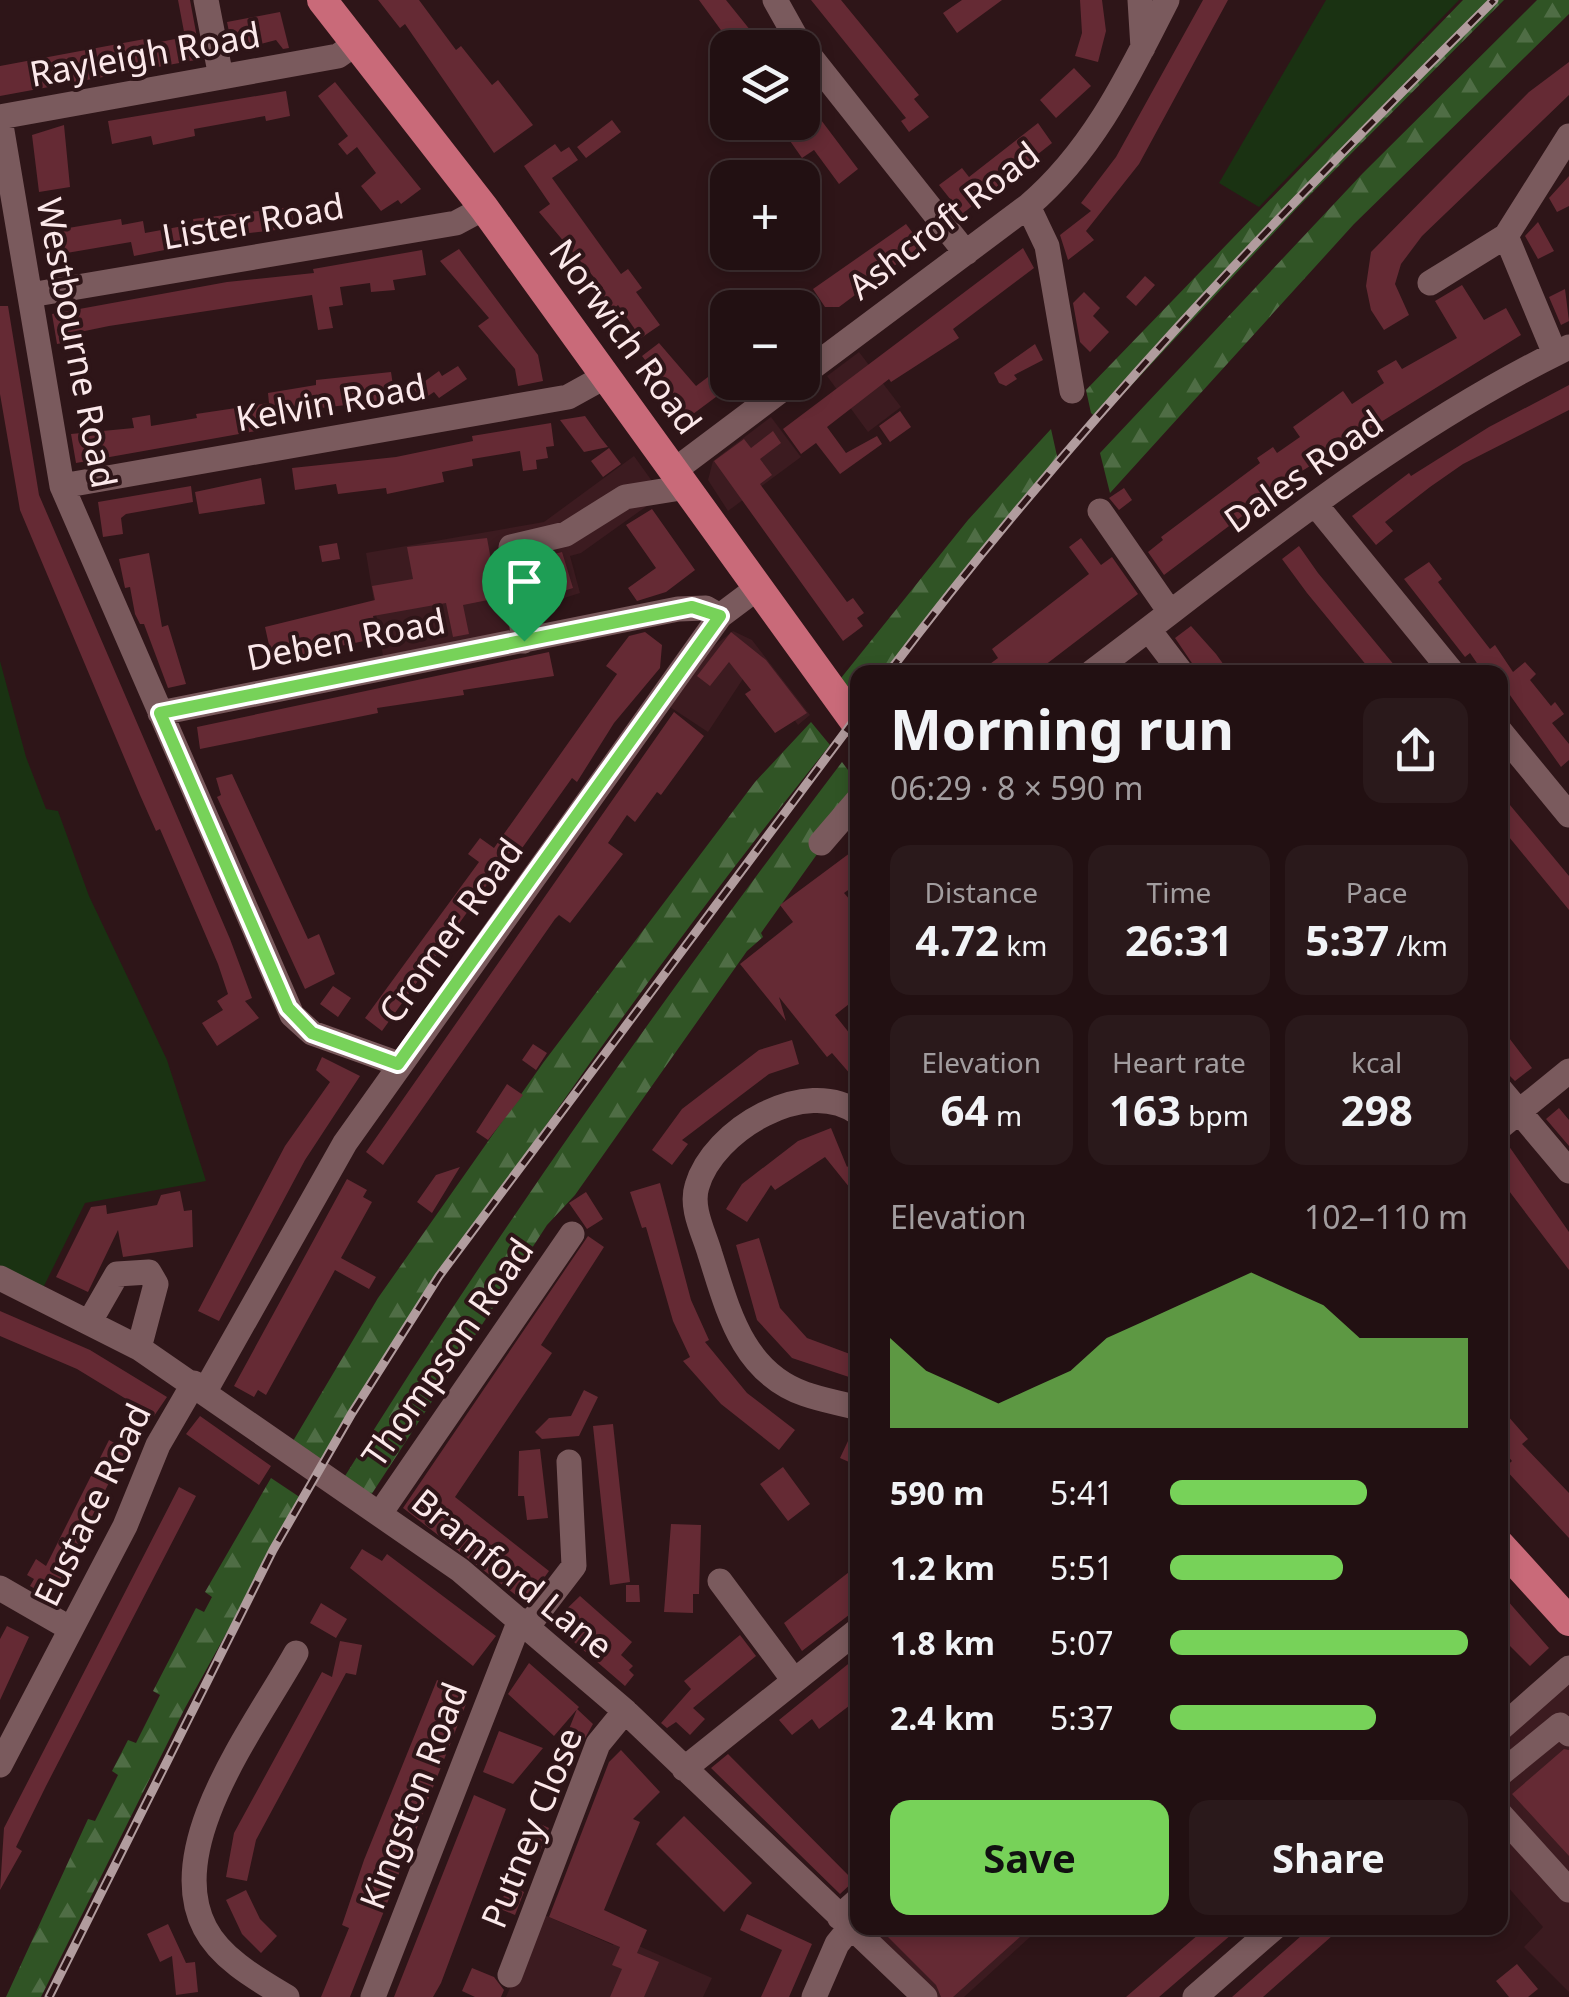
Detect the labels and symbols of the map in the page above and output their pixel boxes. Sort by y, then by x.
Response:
street label: Rayleigh Road [26,10,264,97]
street label: Ashcroft Road [838,130,1048,309]
street label: Lister Road [158,181,348,260]
street label: Westbourne Road [26,194,129,492]
street label: Norwich Road [539,229,713,443]
street label: Kelvin Road [232,362,429,441]
street label: Dales Road [1214,399,1392,543]
pin [482,539,567,642]
street label: Deben Road [242,596,449,681]
street label: Cromer Road [367,828,533,1032]
street label: Thompson Road [350,1228,543,1476]
street label: Eustace Road [22,1395,161,1613]
street label: Bramford Lane [403,1477,623,1668]
street label: Kingston Road [348,1675,477,1916]
street label: Putney Close [469,1720,592,1934]

